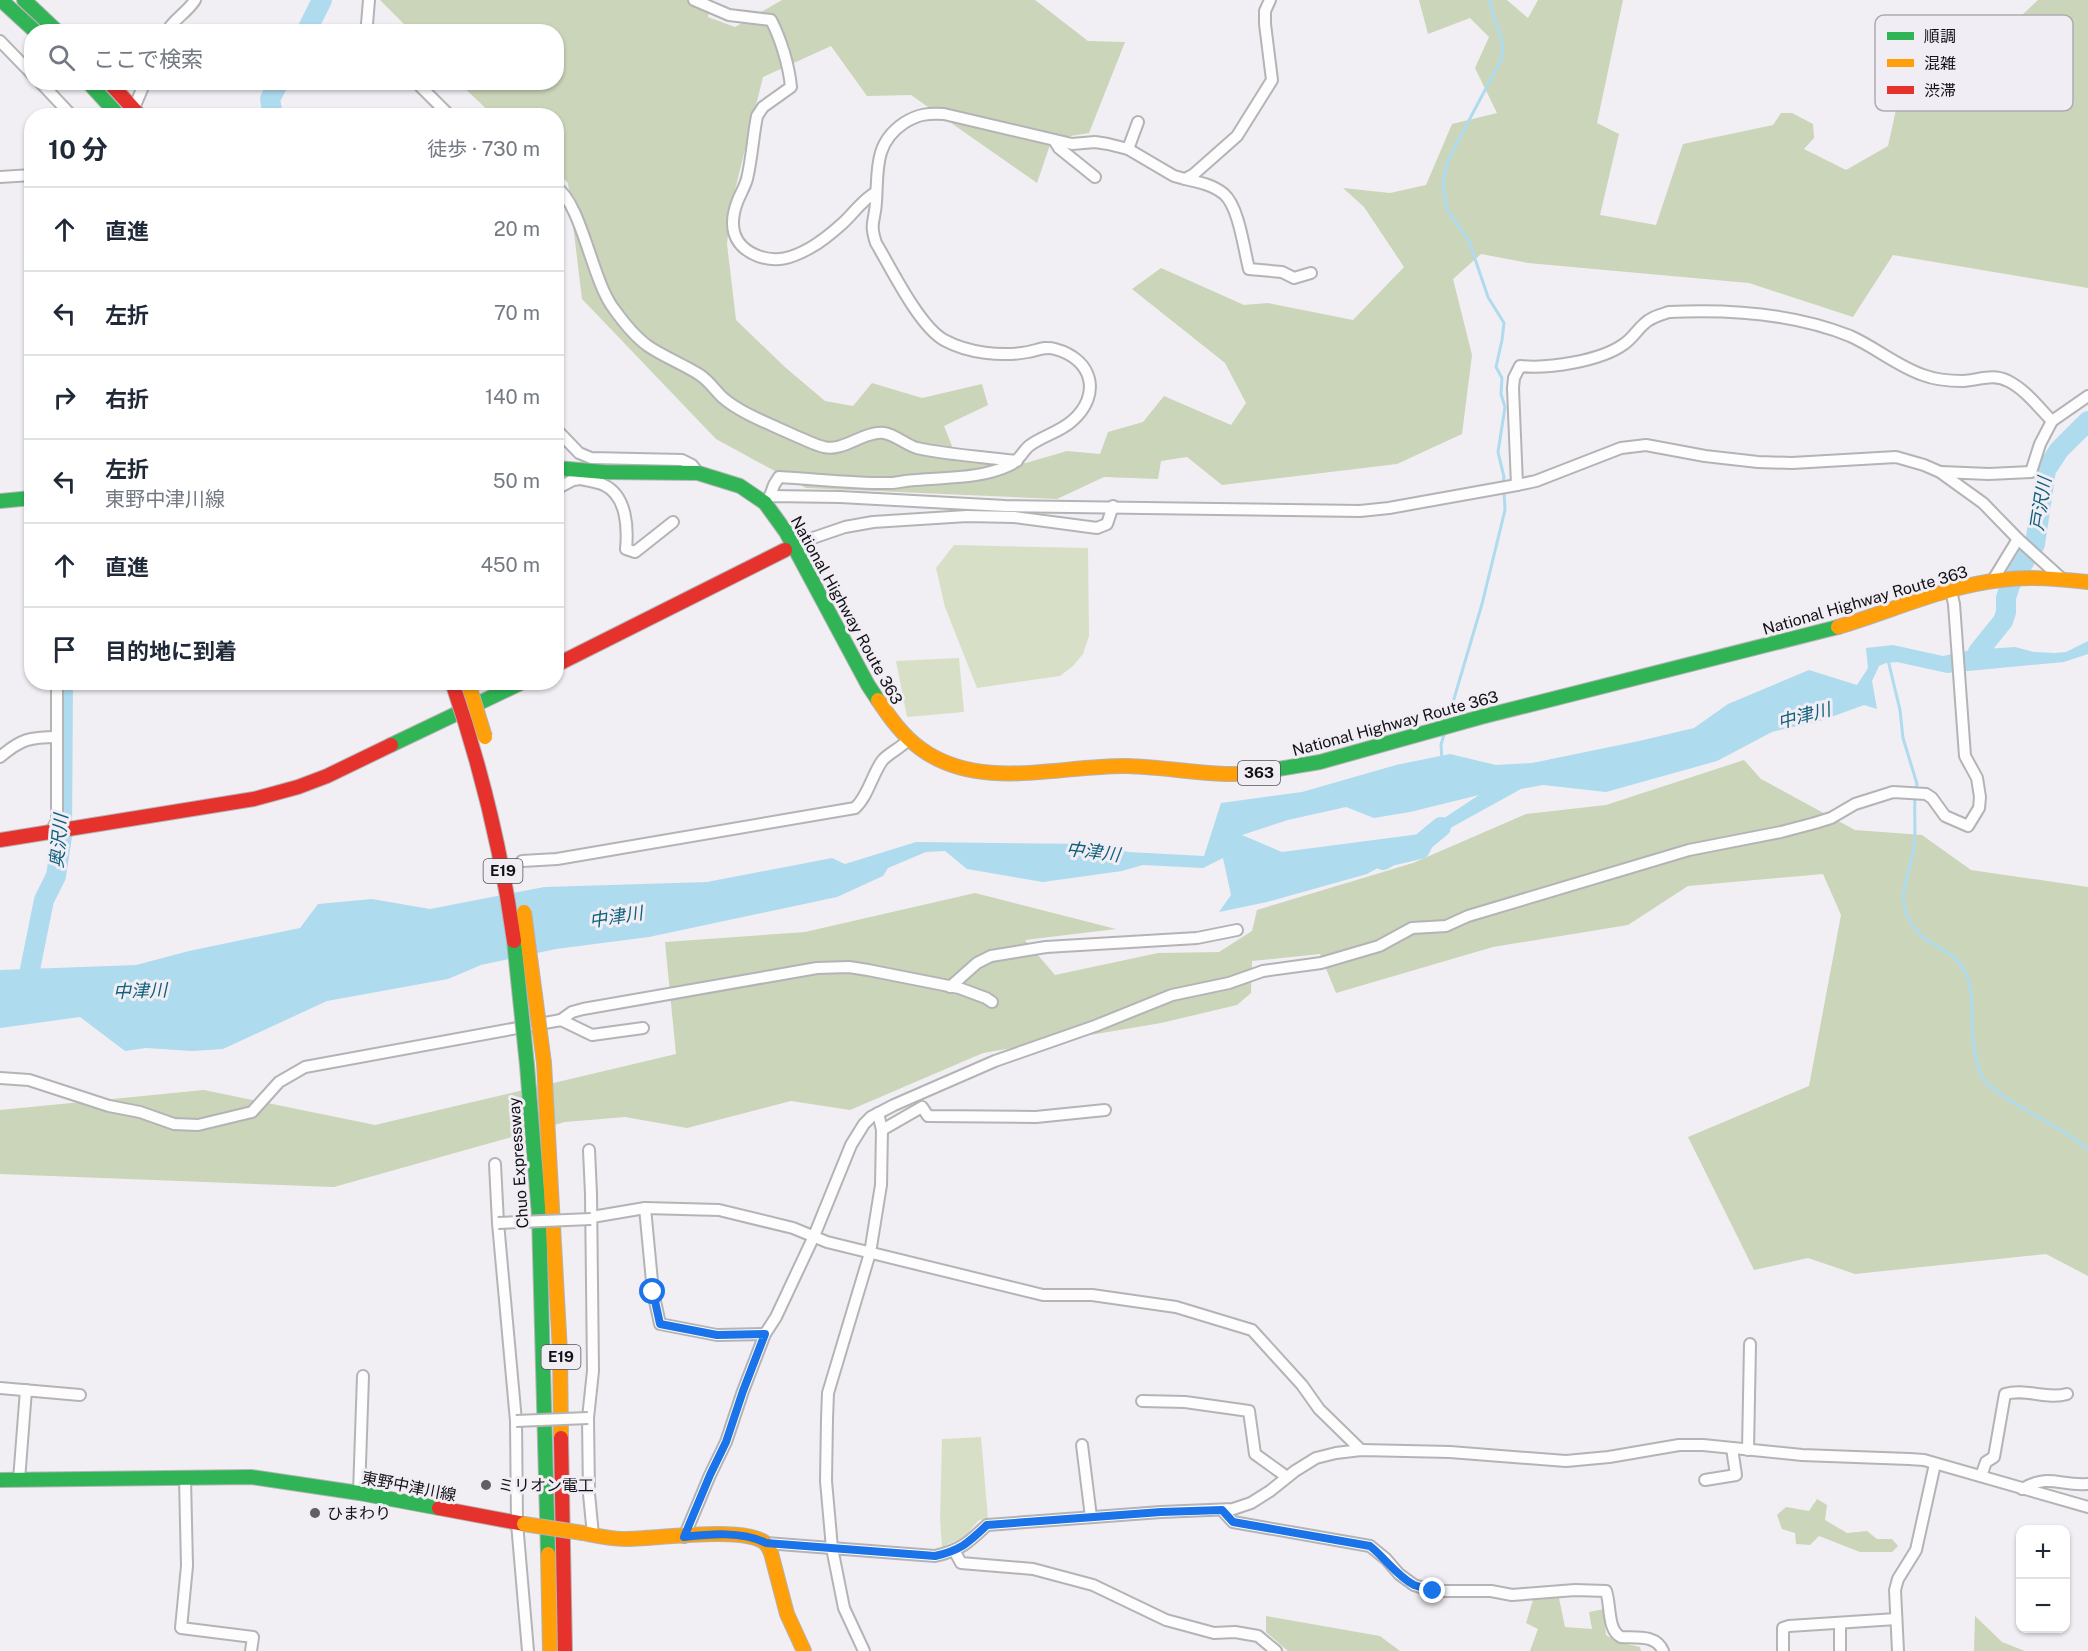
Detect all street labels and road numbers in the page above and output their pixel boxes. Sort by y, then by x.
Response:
street label: National Highway Route 363 [787,513,906,708]
street label: National Highway Route 363 [1760,562,1970,639]
street label: National Highway Route 363 [1290,687,1500,760]
road number: 363 [1238,761,1280,785]
road number: E19 [484,859,522,883]
street label: Chuo Expressway [504,1096,533,1229]
road number: E19 [542,1345,580,1369]
street label: 東野中津川線 [360,1468,458,1505]

